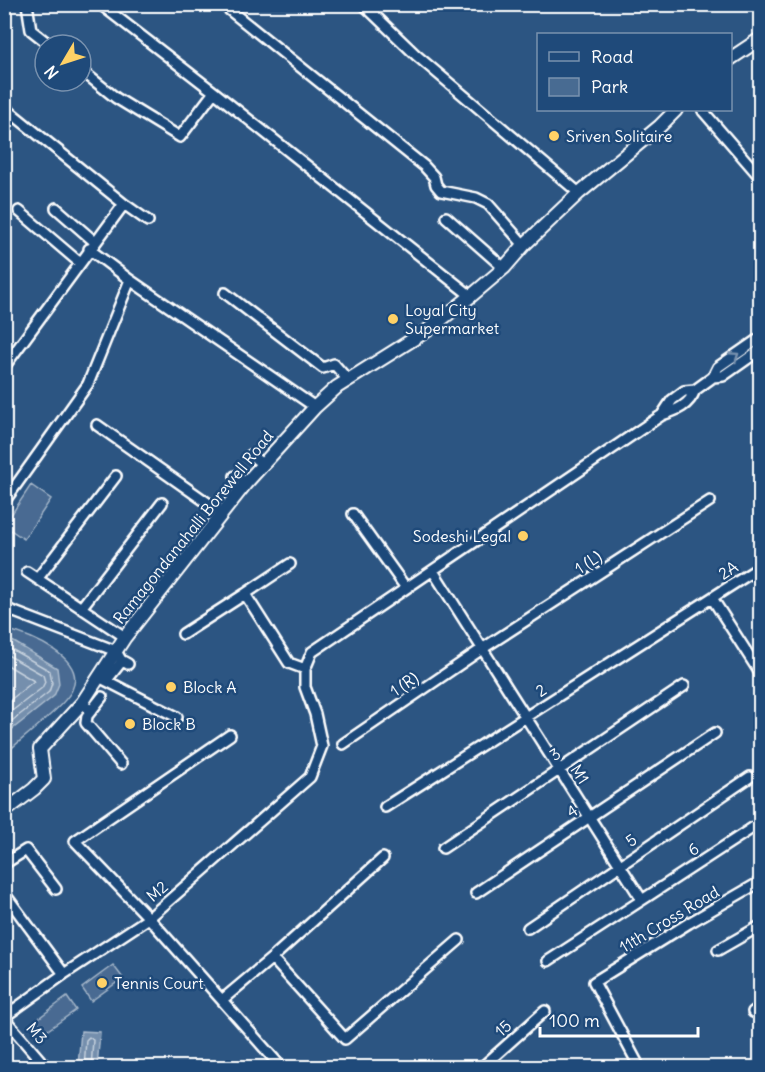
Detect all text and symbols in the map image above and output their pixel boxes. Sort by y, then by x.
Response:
north arrow [33,33,93,93]
legend [537,33,732,111]
text: Road [591,45,634,68]
text: N [40,62,63,83]
text: Park [591,75,628,98]
place label: Sriven Solitaire [566,126,672,146]
marker: Sriven Solitaire [547,129,561,143]
place label: Loyal City Supermarket [405,300,500,338]
marker: Loyal City Supermarket [386,312,400,326]
one-way arrow [728,352,739,363]
street label: Ramagondanahalli Borewell Road [109,426,277,628]
place label: Sodeshi Legal [413,526,511,546]
marker: Sodeshi Legal [516,529,530,543]
street label: 1 (L) [571,546,605,578]
street label: 2A [715,556,741,584]
street label: 1 (R) [386,667,422,701]
place label: Block A [183,677,236,697]
street label: 2 [532,679,550,701]
marker: Block A [164,680,178,694]
place label: Block B [142,714,196,734]
marker: Block B [123,717,137,731]
street label: 3 [546,743,564,765]
street label: M1 [566,760,594,788]
street label: 4 [563,800,581,822]
street label: 5 [622,829,640,851]
street label: 6 [684,838,702,860]
street label: M2 [142,876,172,906]
street label: 11th Cross Road [615,881,723,957]
place label: Tennis Court [114,973,204,993]
marker: Tennis Court [95,976,109,990]
scale bar [540,1000,698,1038]
text: 100 m [549,1009,600,1032]
street label: 15 [491,1015,515,1041]
street label: M3 [22,1018,52,1048]

